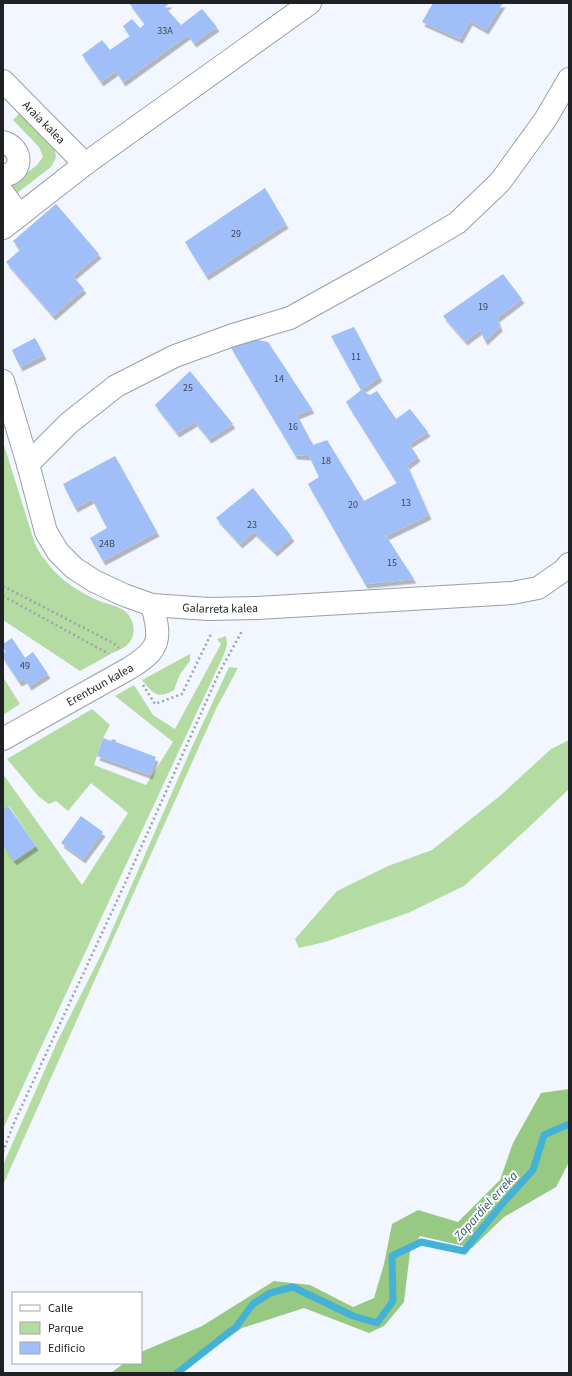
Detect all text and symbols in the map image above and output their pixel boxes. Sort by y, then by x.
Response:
house number: 33A [157,24,173,38]
street label: Araia kalea [18,97,69,148]
house number: 29 [231,227,241,241]
house number: 19 [478,300,488,314]
house number: 11 [351,350,361,364]
house number: 14 [274,372,284,386]
house number: 25 [183,381,193,395]
house number: 16 [288,420,298,434]
house number: 18 [321,454,331,468]
house number: 13 [401,496,411,510]
house number: 20 [348,498,358,512]
house number: 23 [247,518,257,532]
house number: 24B [99,537,115,551]
house number: 15 [387,556,397,570]
street label: Galarreta kalea [182,599,258,618]
house number: 49 [20,659,30,673]
street label: Erentxun kalea [63,659,137,710]
water label: Zapardiel erreka [449,1167,522,1245]
legend [12,1292,142,1364]
text: Calle [48,1300,73,1317]
text: Parque [48,1320,84,1337]
text: Edificio [48,1340,85,1357]

